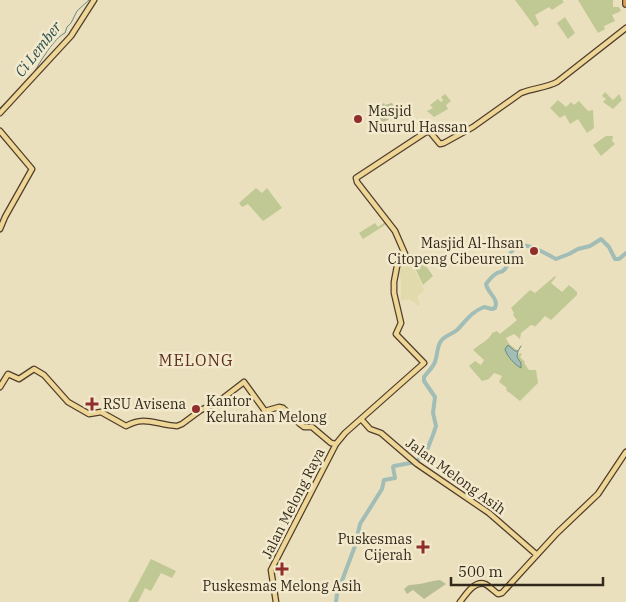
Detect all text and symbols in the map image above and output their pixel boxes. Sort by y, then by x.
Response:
water label: Ci Lember [11,17,66,80]
place label: Masjid Nuurul Hassan [368,102,468,136]
marker: Masjid Nuurul Hassan [352,113,364,125]
place label: Masjid Al-Ihsan Citopeng Cibeureum [388,234,524,268]
marker: Masjid Al-Ihsan Citopeng Cibeureum [528,245,540,257]
district label: MELONG [159,350,233,370]
place label: Kantor Kelurahan Melong [206,392,327,426]
place label: RSU Avisena [103,395,187,413]
marker: RSU Avisena [85,397,99,411]
marker: Kantor Kelurahan Melong [190,403,202,415]
street label: Jalan Melong Asih [402,434,510,518]
street label: Jalan Melong Raya [257,444,329,561]
place label: Puskesmas Cijerah [338,530,412,564]
marker: Puskesmas Cijerah [416,540,430,554]
scale bar [451,554,604,586]
marker: Puskesmas Melong Asih [275,562,289,576]
text: 500 m [458,562,503,581]
place label: Puskesmas Melong Asih [203,577,362,595]

